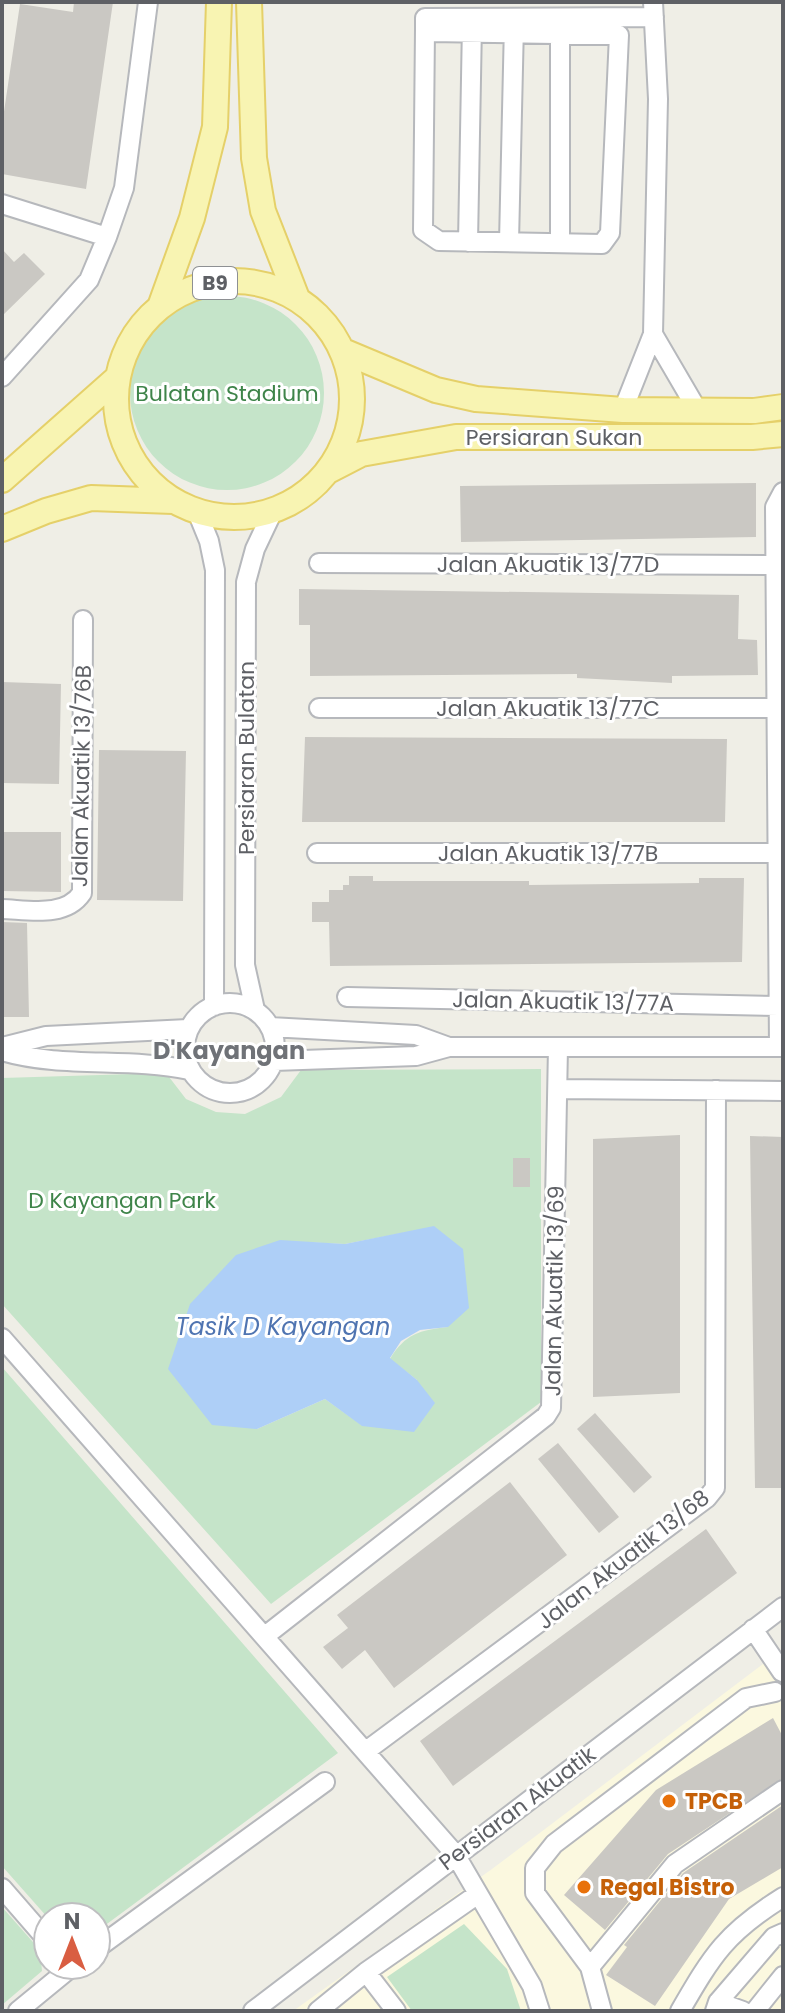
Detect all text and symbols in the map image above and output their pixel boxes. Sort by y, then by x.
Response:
road number: B9 [193,267,237,299]
park label: Bulatan Stadium [135,378,319,409]
street label: Persiaran Sukan [466,422,642,453]
street label: Jalan Akuatik 13/77D [437,549,659,580]
street label: Persiaran Bulatan [231,661,262,855]
street label: Jalan Akuatik 13/76B [64,665,99,887]
street label: Jalan Akuatik 13/77C [436,693,660,724]
street label: Jalan Akuatik 13/77B [438,838,658,869]
street label: Jalan Akuatik 13/77A [452,984,674,1019]
district label: D'Kayangan [153,1034,305,1067]
park label: D Kayangan Park [28,1185,216,1216]
street label: Jalan Akuatik 13/69 [537,1185,572,1397]
water label: Tasik D Kayangan [176,1310,390,1343]
street label: Jalan Akuatik 13/68 [531,1482,716,1637]
street label: Persiaran Akuatik [432,1739,603,1878]
place label: TPCB [685,1786,743,1817]
marker: TPCB [660,1792,678,1810]
place label: Regal Bistro [600,1872,735,1903]
marker: Regal Bistro [575,1878,593,1896]
north arrow [32,1901,112,1981]
text: N [64,1906,80,1937]

